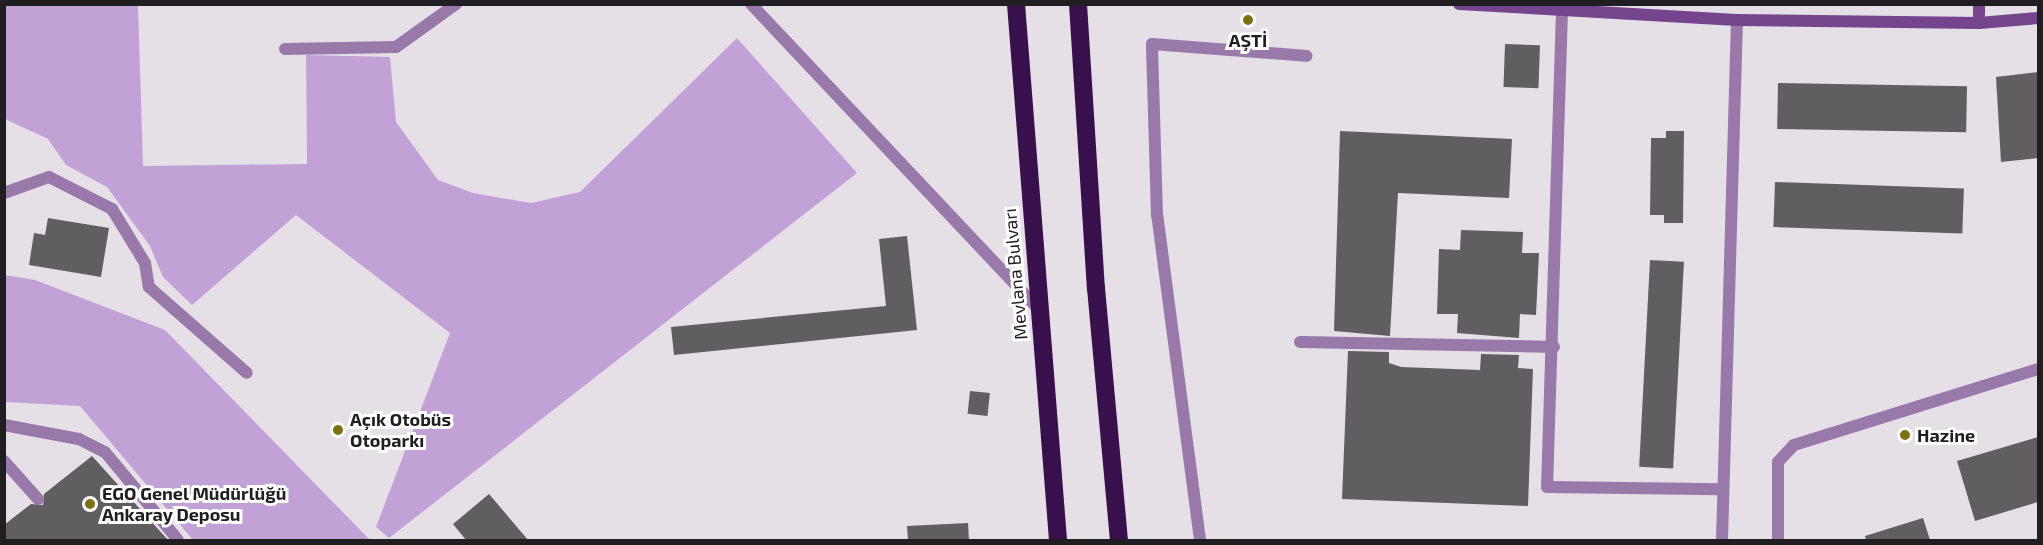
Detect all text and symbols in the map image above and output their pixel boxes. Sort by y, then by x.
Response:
marker: AŞTİ [1241,13,1255,27]
place label: AŞTİ [1229,29,1267,51]
street label: Mevlana Bulvarı [998,207,1032,341]
place label: Açık Otobüs Otoparkı [350,409,451,452]
marker: Açık Otobüs Otoparkı [331,423,345,437]
place label: Hazine [1917,424,1975,446]
marker: Hazine [1898,428,1912,442]
place label: EGO Genel Müdürlüğü Ankaray Deposu [102,483,287,526]
marker: EGO Genel Müdürlüğü Ankaray Deposu [83,497,97,511]

